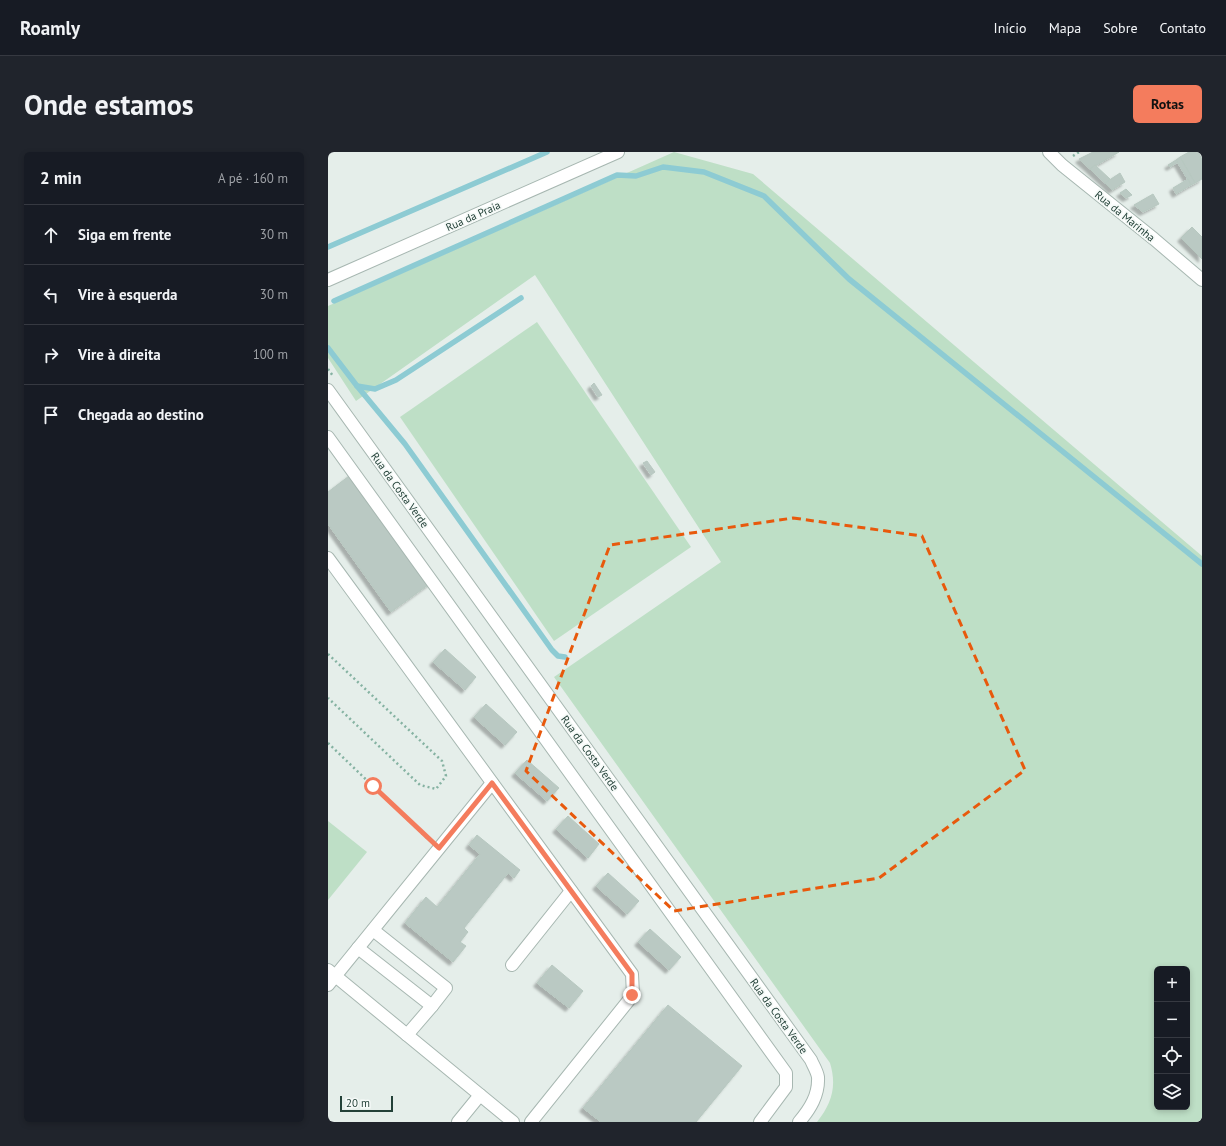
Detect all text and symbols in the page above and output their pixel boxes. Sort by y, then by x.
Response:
text: Roamly [20,16,80,40]
text: Início [994,19,1027,37]
text: Mapa [1049,19,1081,37]
text: Sobre [1103,19,1138,37]
text: Contato [1160,19,1206,37]
button: Rotas [1133,85,1202,123]
text: Onde estamos [24,86,194,123]
text: 2 min [40,167,81,189]
text: A pé · 160 m [218,170,288,187]
street label: Rua da Marinha [1092,187,1158,245]
street label: Rua da Praia [443,198,503,234]
icon: ahead [40,224,62,246]
text: Siga em frente [78,225,171,244]
text: 30 m [260,226,288,243]
icon: left [40,284,62,306]
text: Vire à esquerda [78,285,177,304]
text: 30 m [260,286,288,303]
icon: right [40,344,62,366]
text: Vire à direita [78,345,161,364]
text: 100 m [253,346,288,363]
icon: arrive [40,404,62,426]
text: Chegada ao destino [78,405,204,424]
street label: Rua da Costa Verde [368,450,432,531]
street label: Rua da Costa Verde [558,713,622,794]
route start [364,777,382,795]
map controls [1154,966,1190,1110]
button: + [1154,966,1190,1002]
street label: Rua da Costa Verde [747,976,811,1057]
route end [623,986,641,1004]
button: − [1154,1002,1190,1038]
button: locate [1154,1038,1190,1074]
button: layers [1154,1074,1190,1110]
scale bar [340,1094,393,1113]
text: 20 m [346,1096,370,1110]

